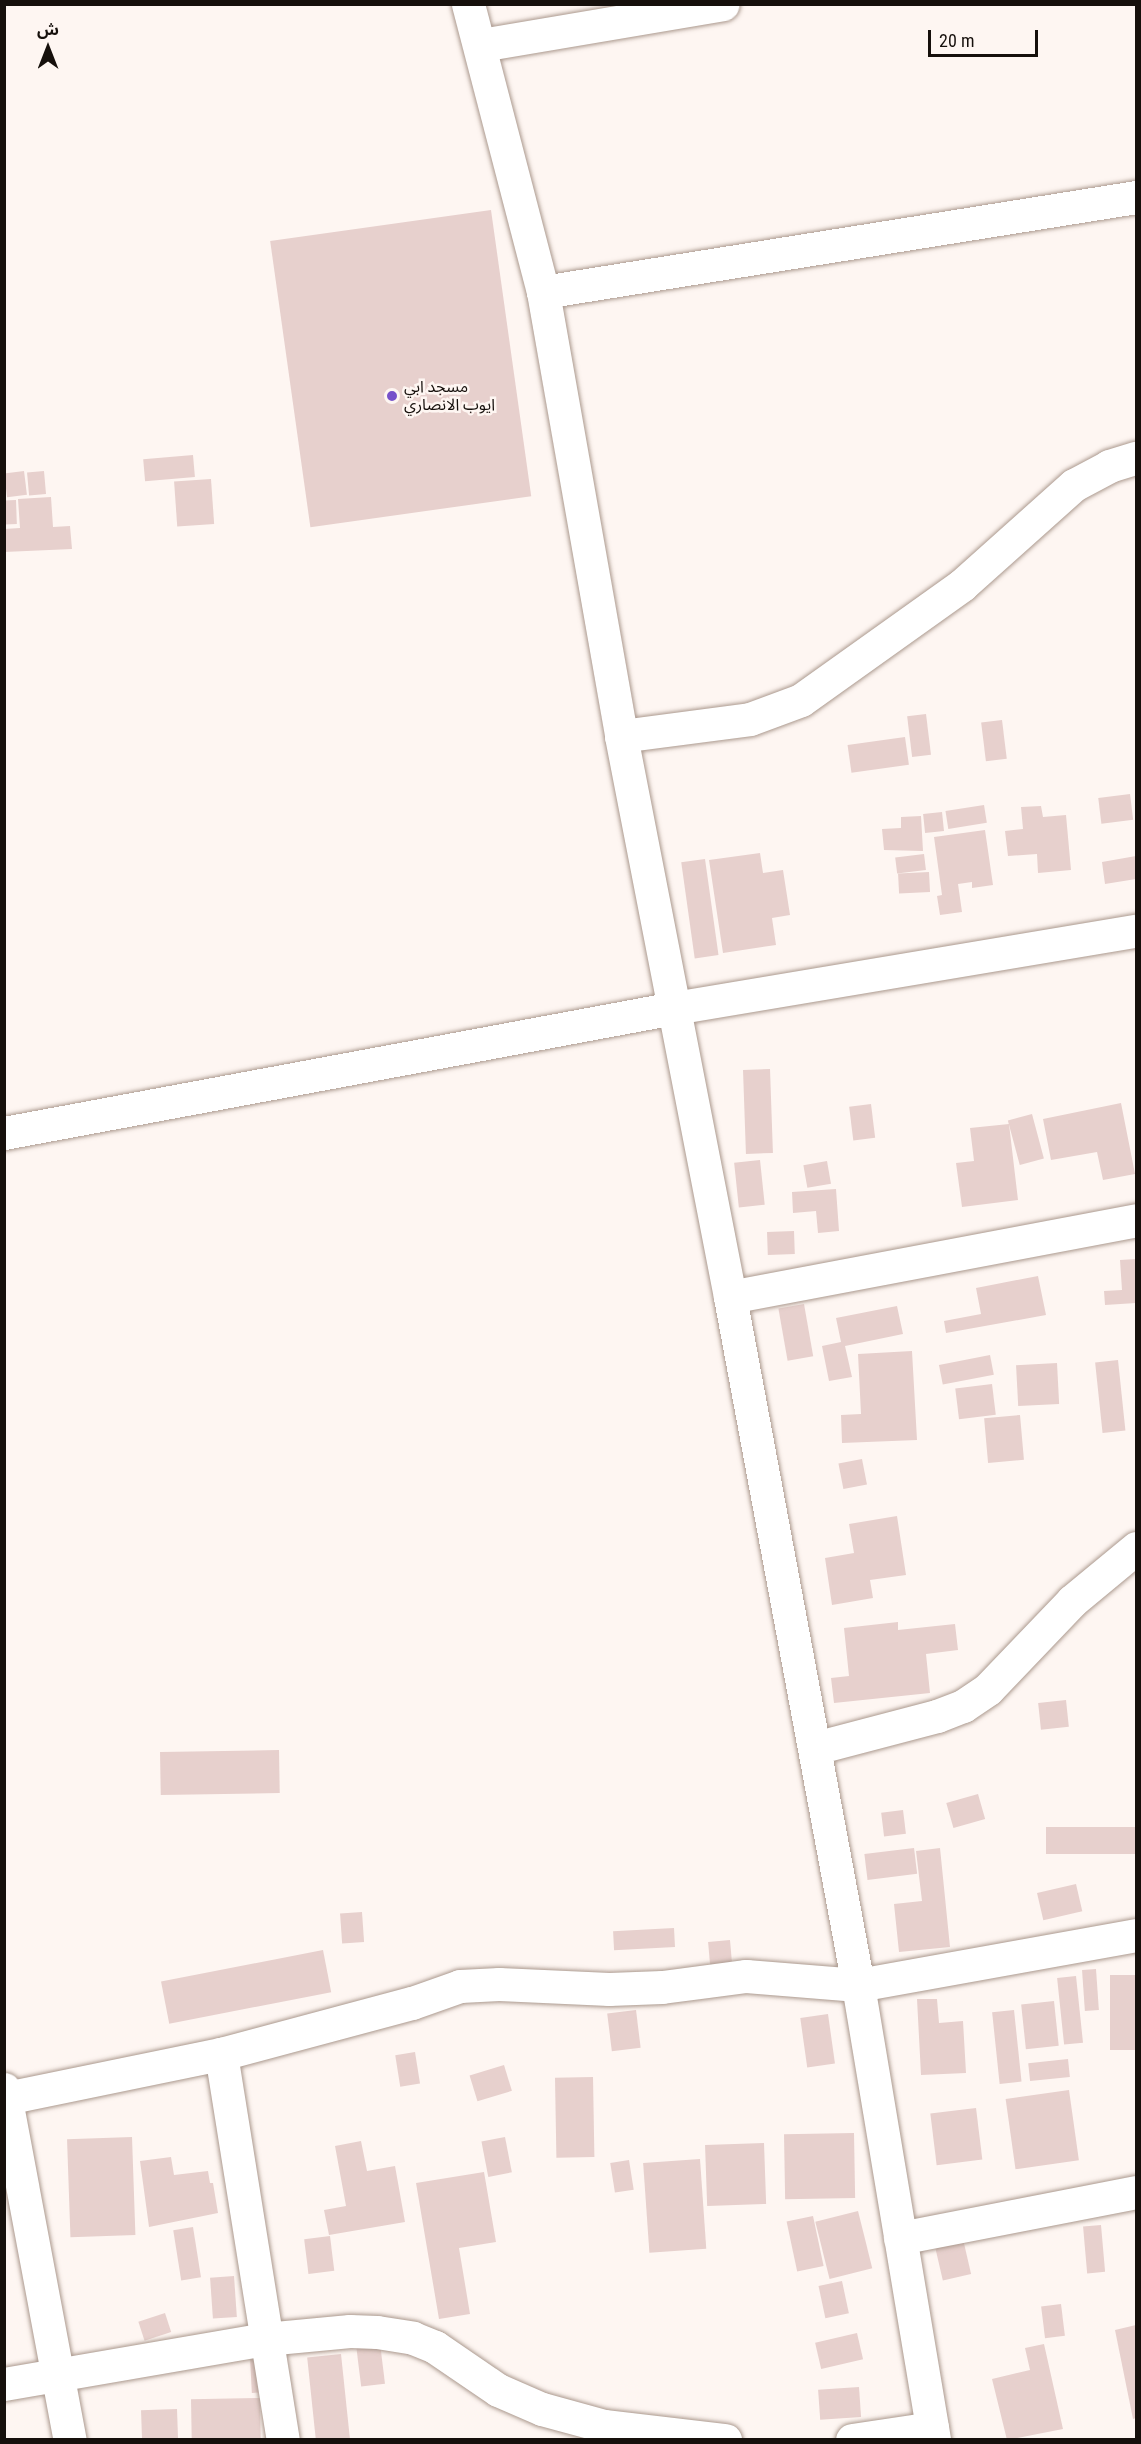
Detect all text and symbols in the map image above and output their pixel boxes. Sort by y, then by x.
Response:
north arrow [18,18,78,78]
scale bar [931,18,1040,56]
text: ش [37,20,59,39]
text: 20 m [939,30,974,51]
place label: مسجد ابي ايوب الانصاري [404,377,495,415]
marker: مسجد ابي ايوب الانصاري [385,389,399,403]

